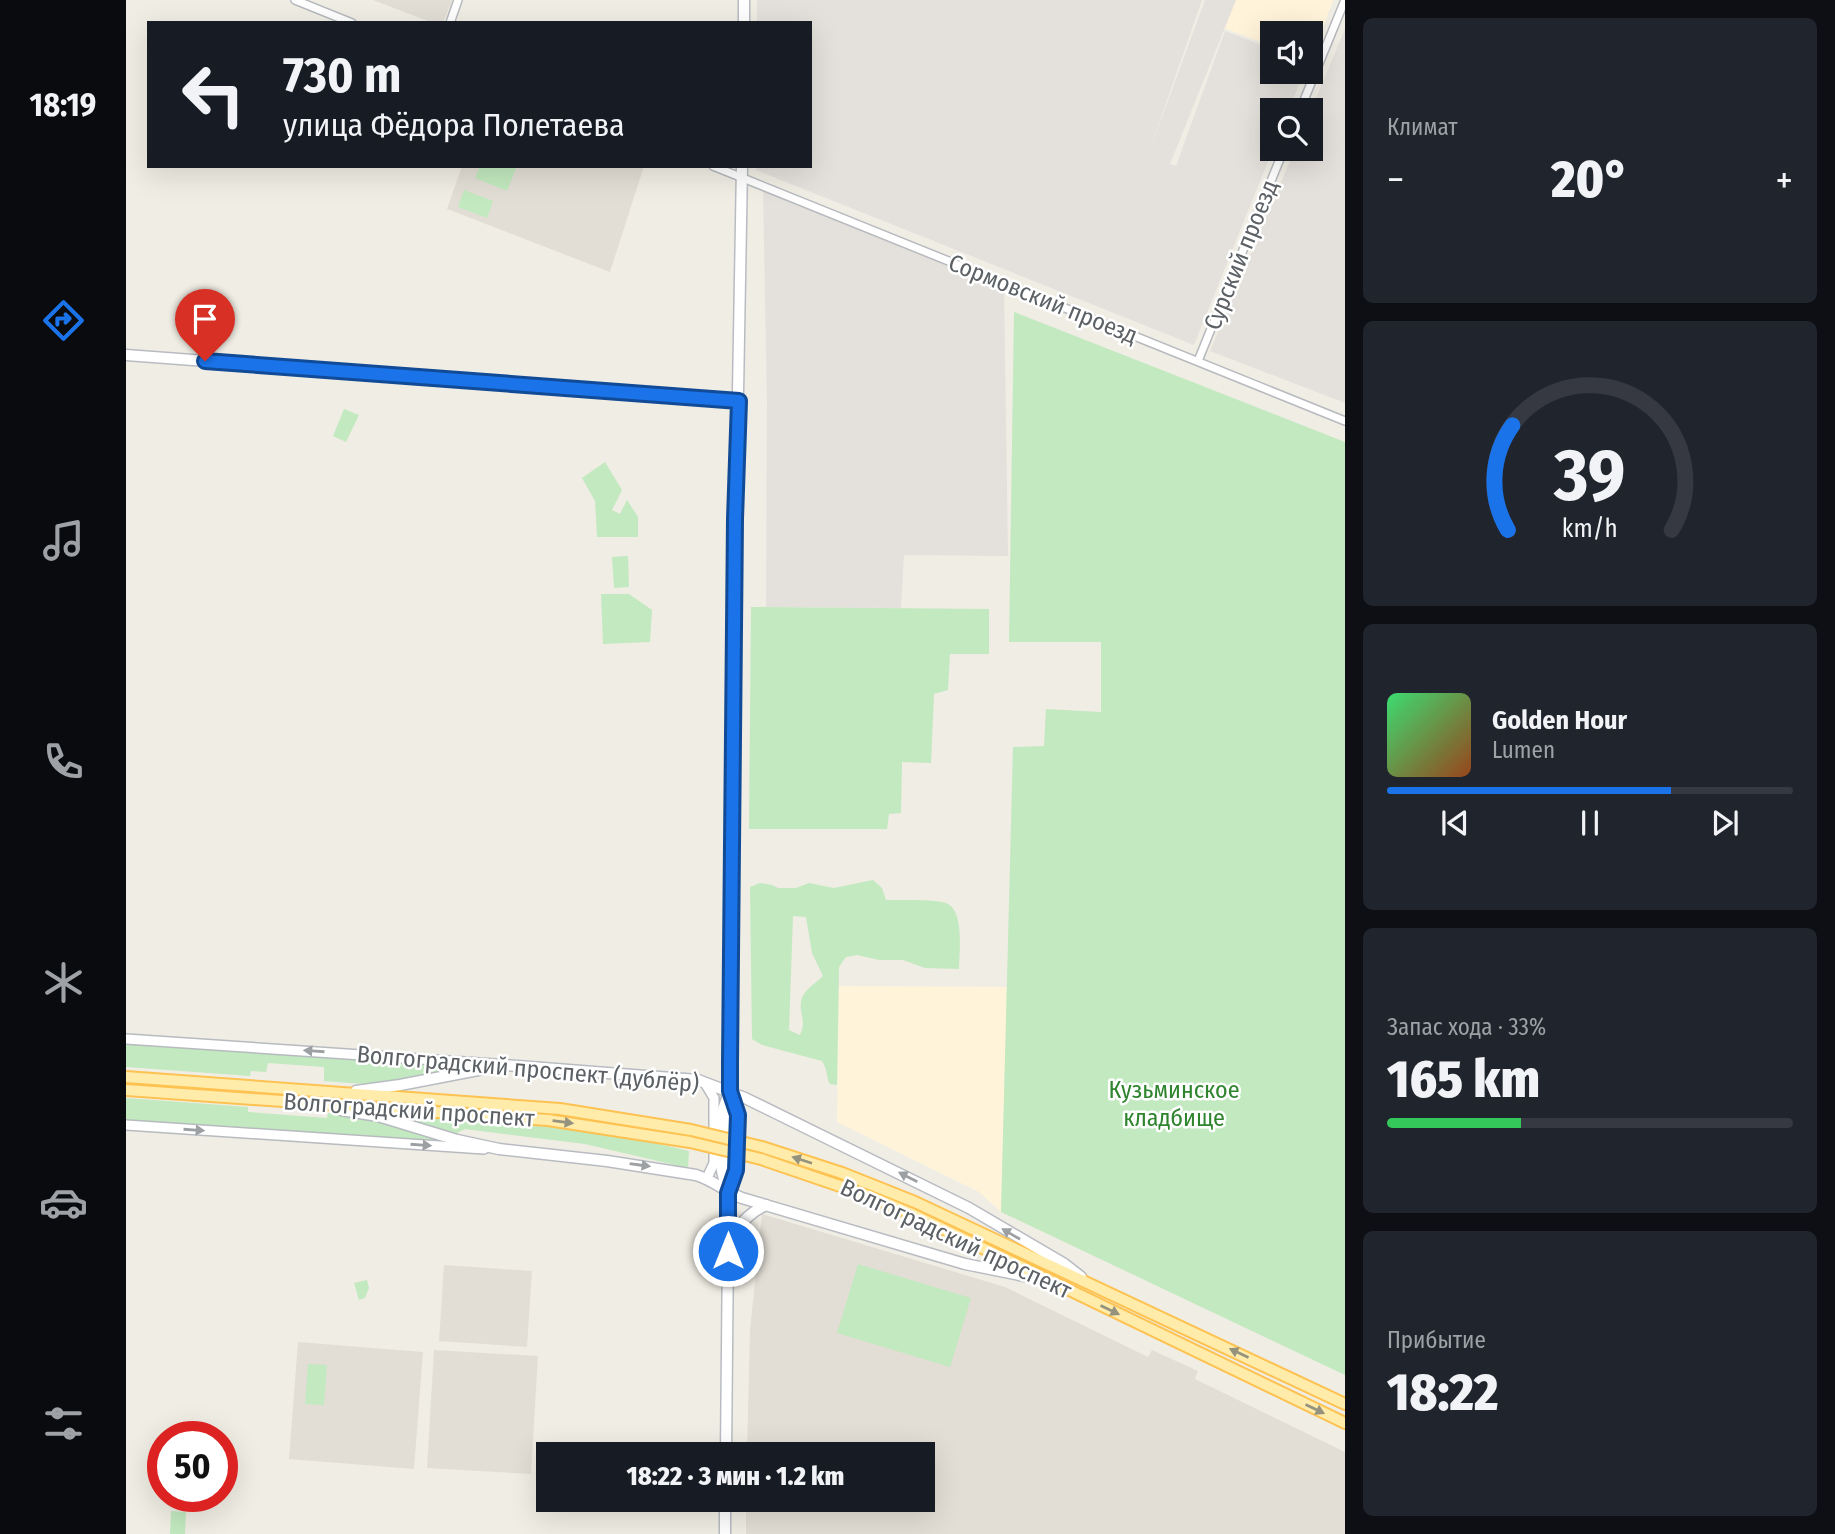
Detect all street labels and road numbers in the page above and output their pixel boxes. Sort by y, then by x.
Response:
street label: Сурский проезд [1198,176,1284,334]
street label: Сормовский проезд [944,248,1142,350]
street label: Волгоградский проспект (дублёр) [356,1040,700,1098]
street label: Волгоградский проспект [282,1087,536,1133]
street label: Волгоградский проспект [836,1173,1076,1305]

